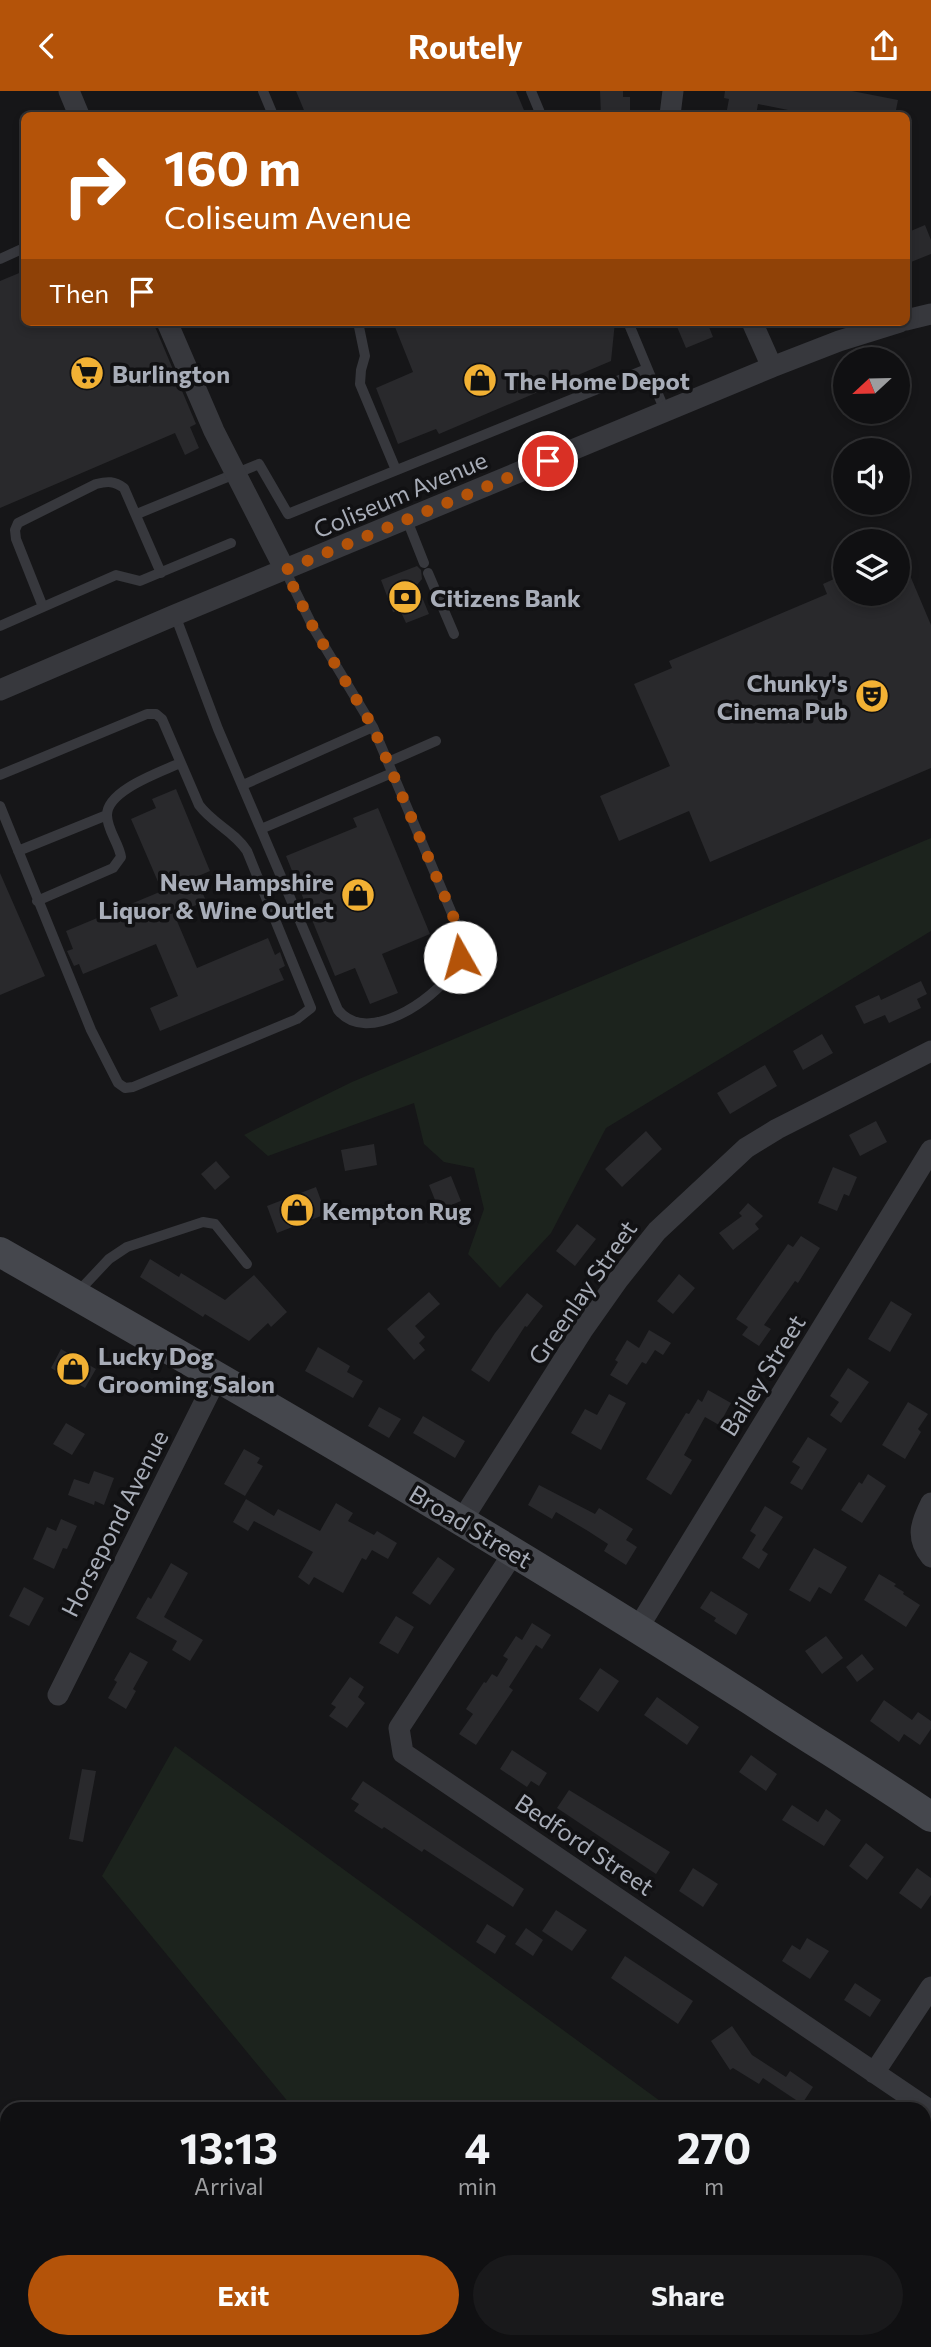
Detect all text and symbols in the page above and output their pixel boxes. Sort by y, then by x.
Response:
text: Routely [408,26,523,66]
icon: back [28,27,66,65]
icon: share [865,27,903,65]
text: 160 m [164,136,301,196]
icon: right [49,140,140,231]
text: Coliseum Avenue [164,196,411,236]
icon: arrive [123,273,161,311]
text: Then [49,277,109,308]
north arrow [833,347,910,423]
map controls [833,347,910,606]
supermarket icon: Burlington [68,354,106,392]
place label: Burlington [112,359,230,388]
shop icon: The Home Depot [461,361,499,399]
place label: The Home Depot [504,366,690,395]
pin [518,431,578,491]
button: sound [833,438,910,515]
icon: arrive [529,442,567,480]
street label: Coliseum Avenue [309,444,491,544]
button: layers [833,529,910,606]
bank icon: Citizens Bank [386,578,424,616]
place label: Citizens Bank [430,583,581,612]
place label: Chunky's Cinema Pub [717,668,848,725]
theatre icon: Chunky's Cinema Pub [853,677,891,715]
place label: New Hampshire Liquor & Wine Outlet [98,867,334,924]
shop icon: New Hampshire Liquor & Wine Outlet [339,876,377,914]
position arrow [423,920,497,994]
shop icon: Kempton Rug [278,1191,316,1229]
place label: Kempton Rug [322,1196,471,1225]
street label: Greenlay Street [522,1214,642,1370]
street label: Bailey Street [713,1309,811,1441]
place label: Lucky Dog Grooming Salon [98,1341,275,1398]
shop icon: Lucky Dog Grooming Salon [54,1350,92,1388]
street label: Horsepond Avenue [54,1425,174,1621]
street label: Broad Street [404,1478,538,1574]
street label: Bedford Street [510,1787,660,1901]
text: 13:13 [180,2121,278,2173]
text: 4 [464,2121,490,2173]
text: 270 [677,2121,751,2173]
text: Arrival [194,2172,264,2200]
text: min [458,2172,497,2200]
text: m [704,2172,724,2200]
button: Exit [28,2255,459,2335]
button: Share [473,2255,903,2335]

